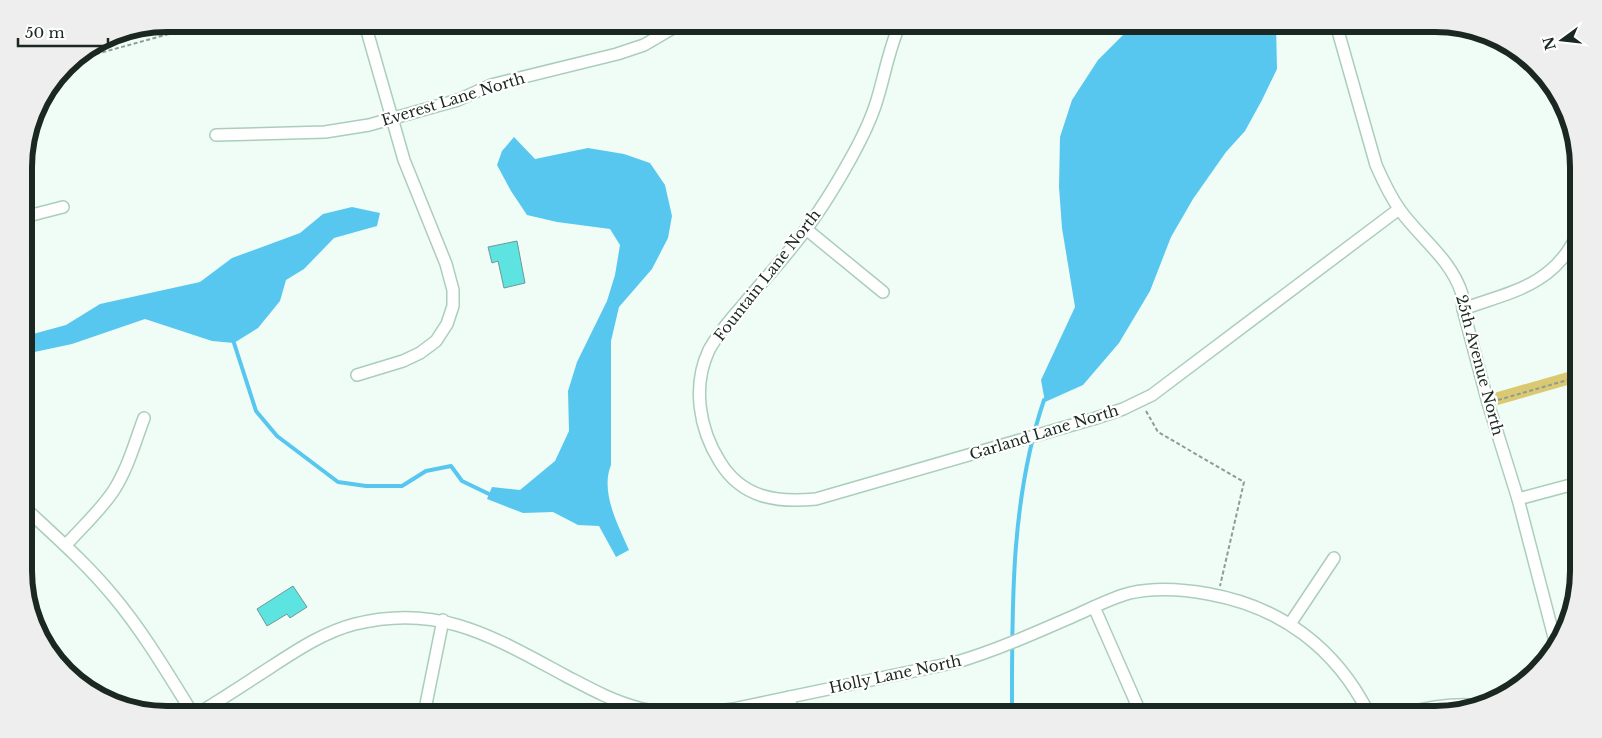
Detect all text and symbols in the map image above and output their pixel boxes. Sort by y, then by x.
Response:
scale bar [18,15,108,47]
north arrow [1537,15,1587,65]
text: 50 m [25,23,65,42]
text: N [1539,35,1560,52]
street label: Everest Lane North [379,68,527,130]
street label: Fountain Lane North [710,205,824,345]
street label: 25th Avenue North [1452,293,1508,437]
street label: Garland Lane North [967,400,1121,464]
street label: Holly Lane North [827,651,963,697]

